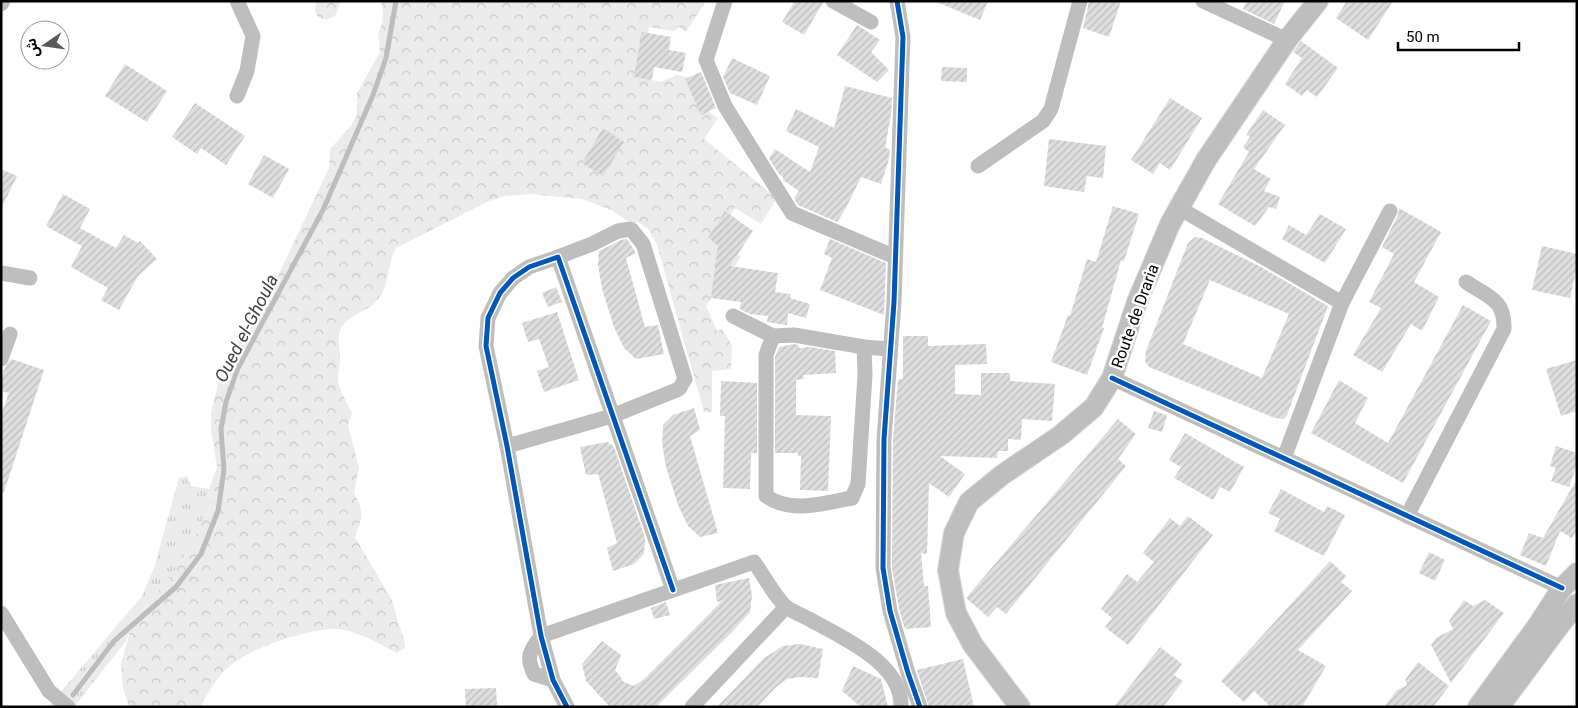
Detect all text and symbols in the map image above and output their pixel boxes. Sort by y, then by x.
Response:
north arrow [20,20,70,70]
scale bar [1398,20,1519,52]
text: 50 m [1406,28,1440,46]
text: ش [22,37,42,59]
street label: Route de Draria [1107,261,1163,371]
water label: Oued el-Ghoula [210,271,282,385]

